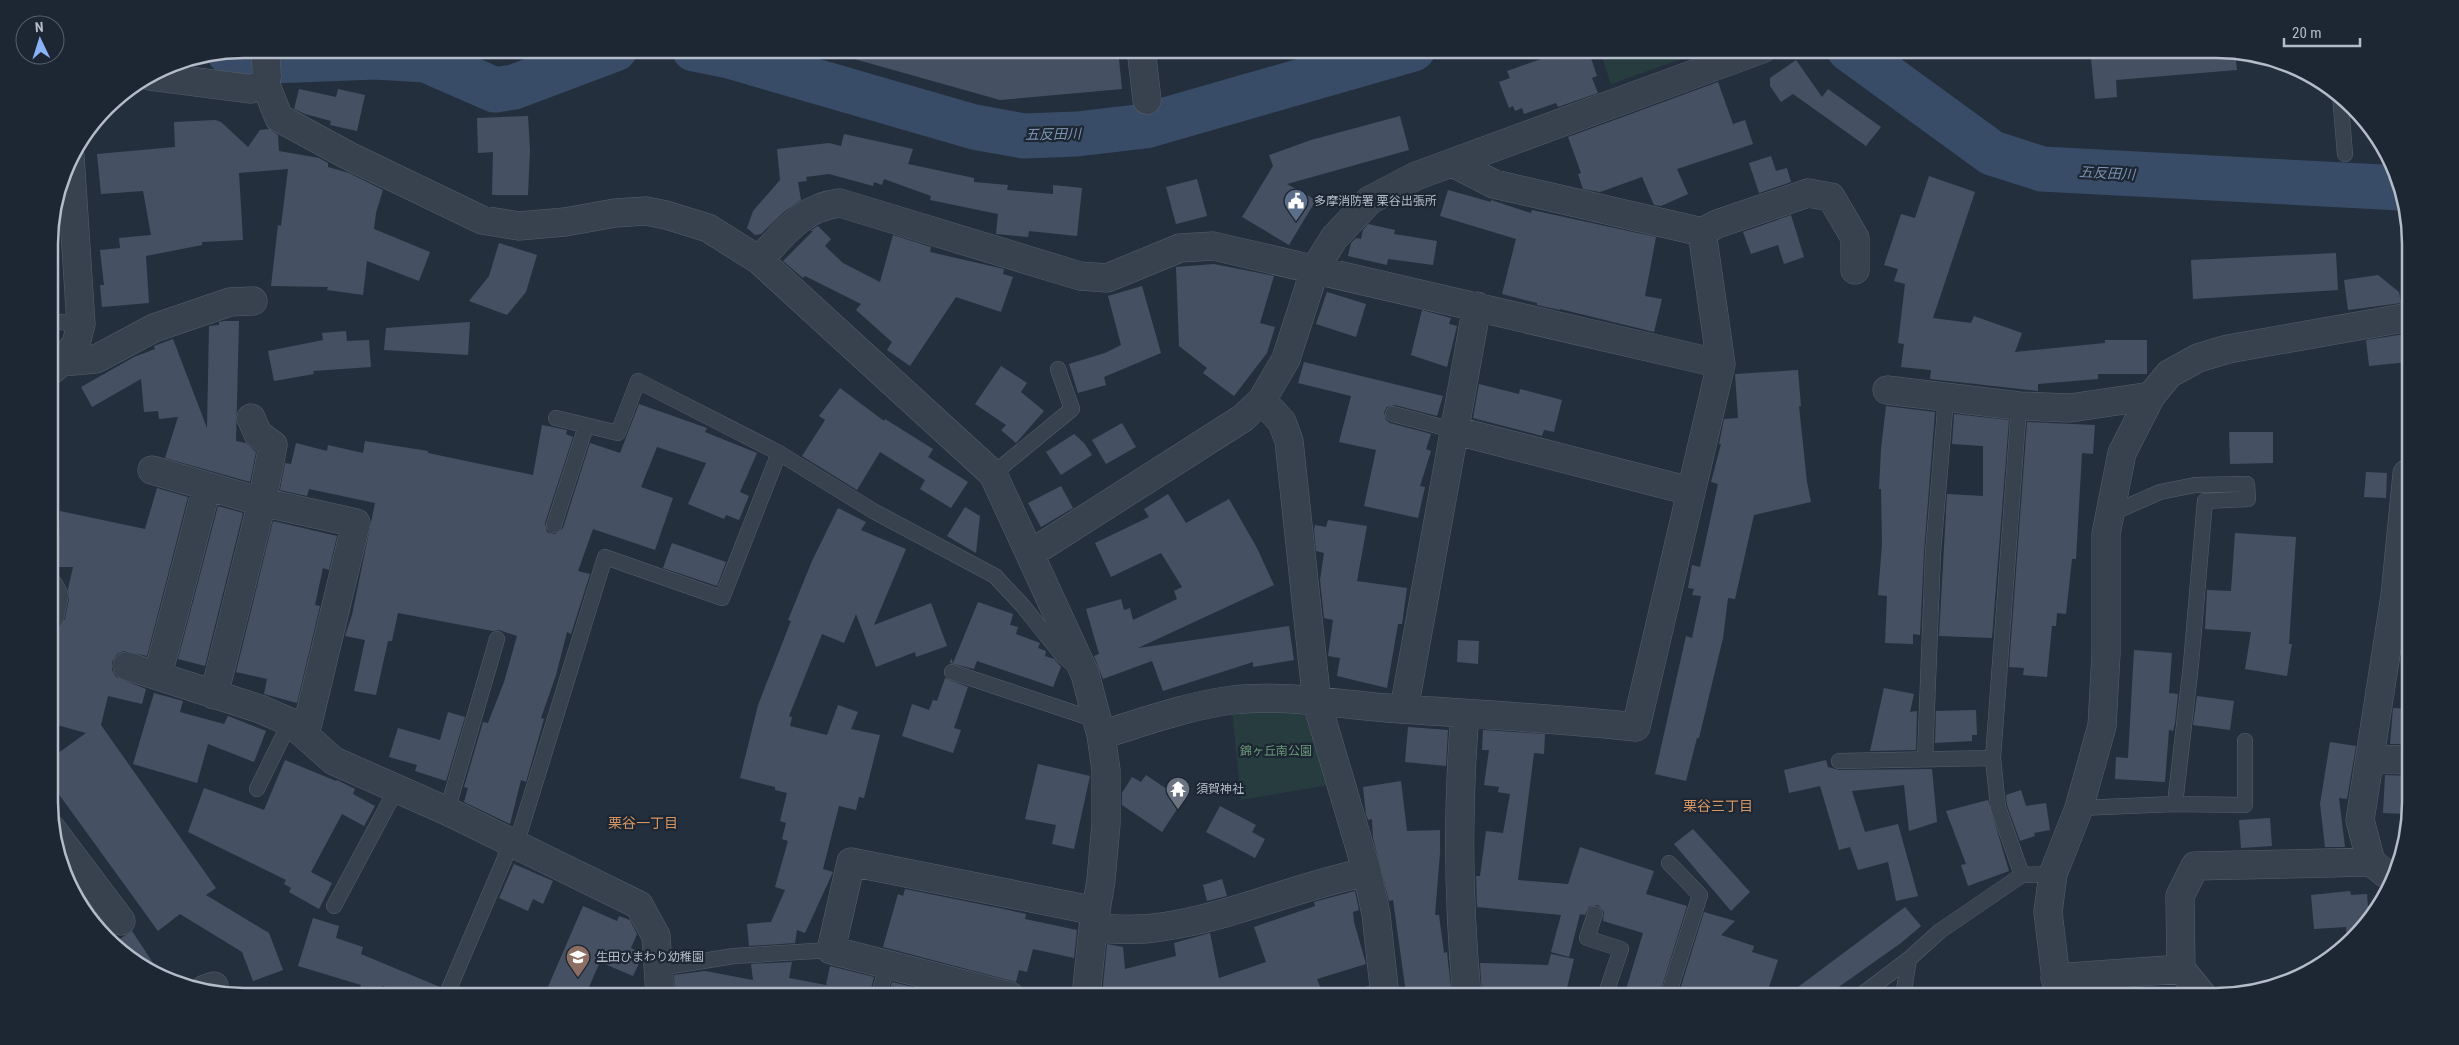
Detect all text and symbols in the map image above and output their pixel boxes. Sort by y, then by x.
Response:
north arrow [15,15,65,65]
scale bar [2284,15,2360,47]
text: N [34,19,44,35]
text: 20 m [2292,24,2322,42]
water label: 五反田川 [1025,125,1083,142]
water label: 五反田川 [2079,164,2137,183]
public building icon: 多摩消防署 栗谷出張所 [1283,188,1309,222]
place label: 多摩消防署 栗谷出張所 [1314,194,1437,208]
park label: 錦ヶ丘南公園 [1240,744,1312,758]
temple icon: 須賀神社 [1165,776,1191,810]
place label: 須賀神社 [1196,782,1244,796]
district label: 栗谷三丁目 [1683,798,1753,814]
district label: 栗谷一丁目 [608,815,678,831]
school or university icon: 生田ひまわり幼稚園 [565,944,591,978]
place label: 生田ひまわり幼稚園 [596,950,704,964]

